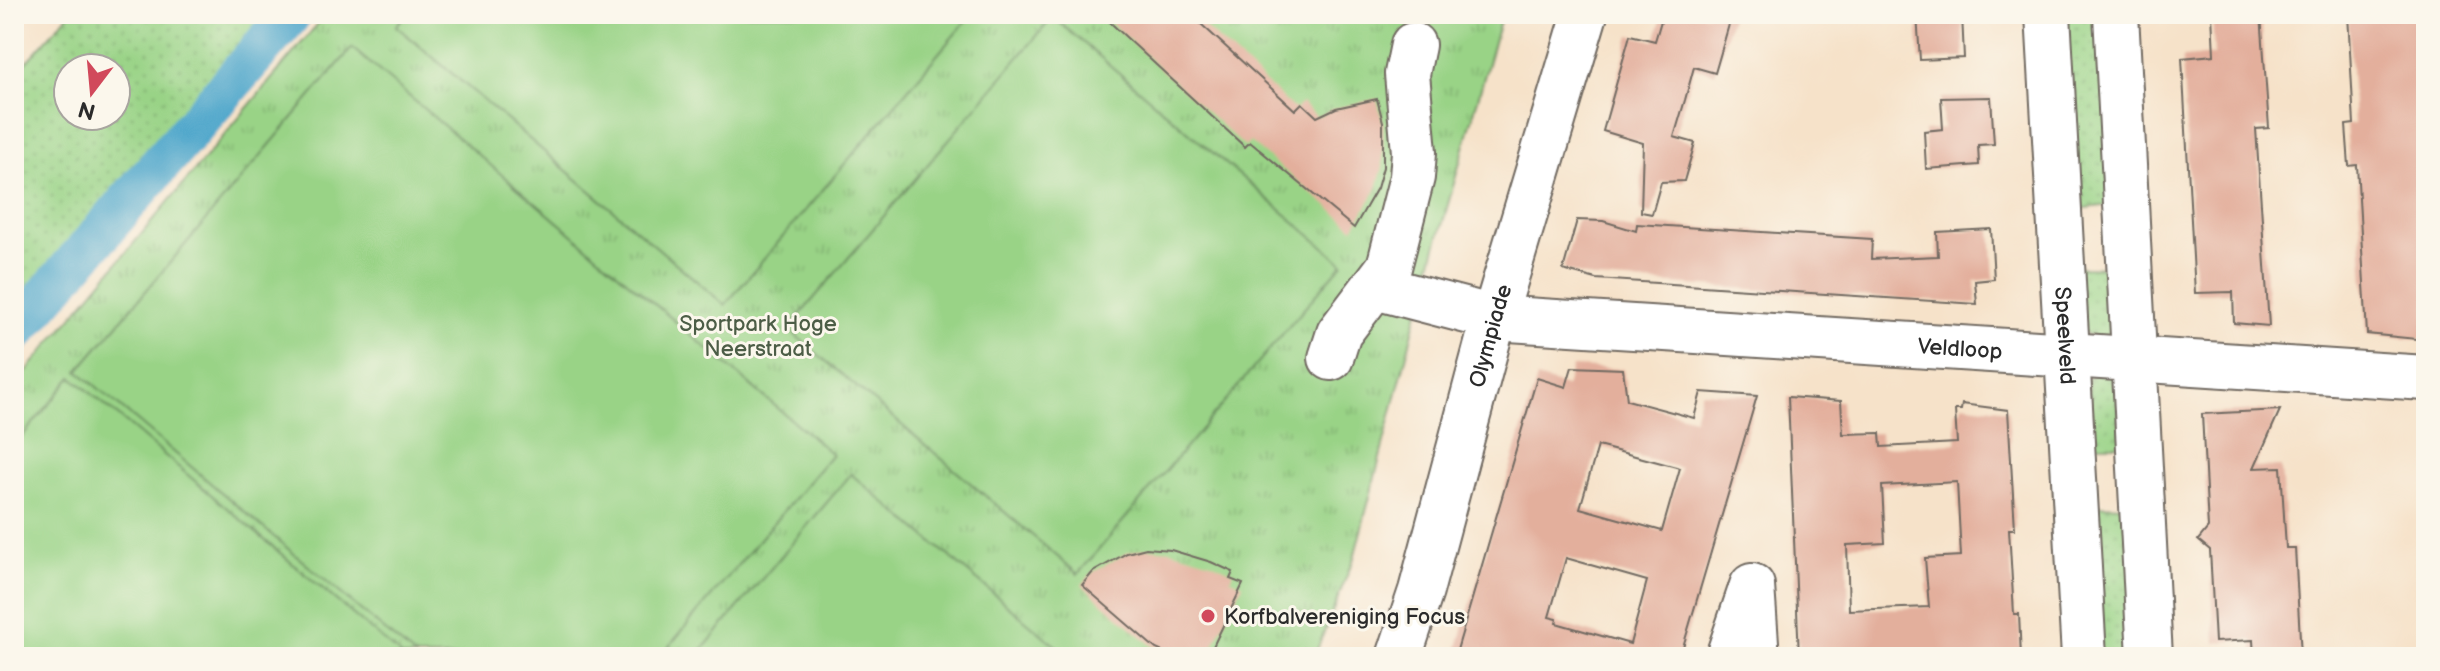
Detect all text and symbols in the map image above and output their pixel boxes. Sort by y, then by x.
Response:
north arrow [52,52,132,132]
text: N [75,95,99,125]
street label: Olympiade [1464,281,1518,391]
street label: Speelveld [2048,286,2081,385]
park label: Sportpark Hoge Neerstraat [679,311,837,363]
street label: Veldloop [1917,333,2003,366]
place label: Korfbalvereniging Focus [1224,604,1465,631]
marker: Korfbalvereniging Focus [1199,607,1217,625]

